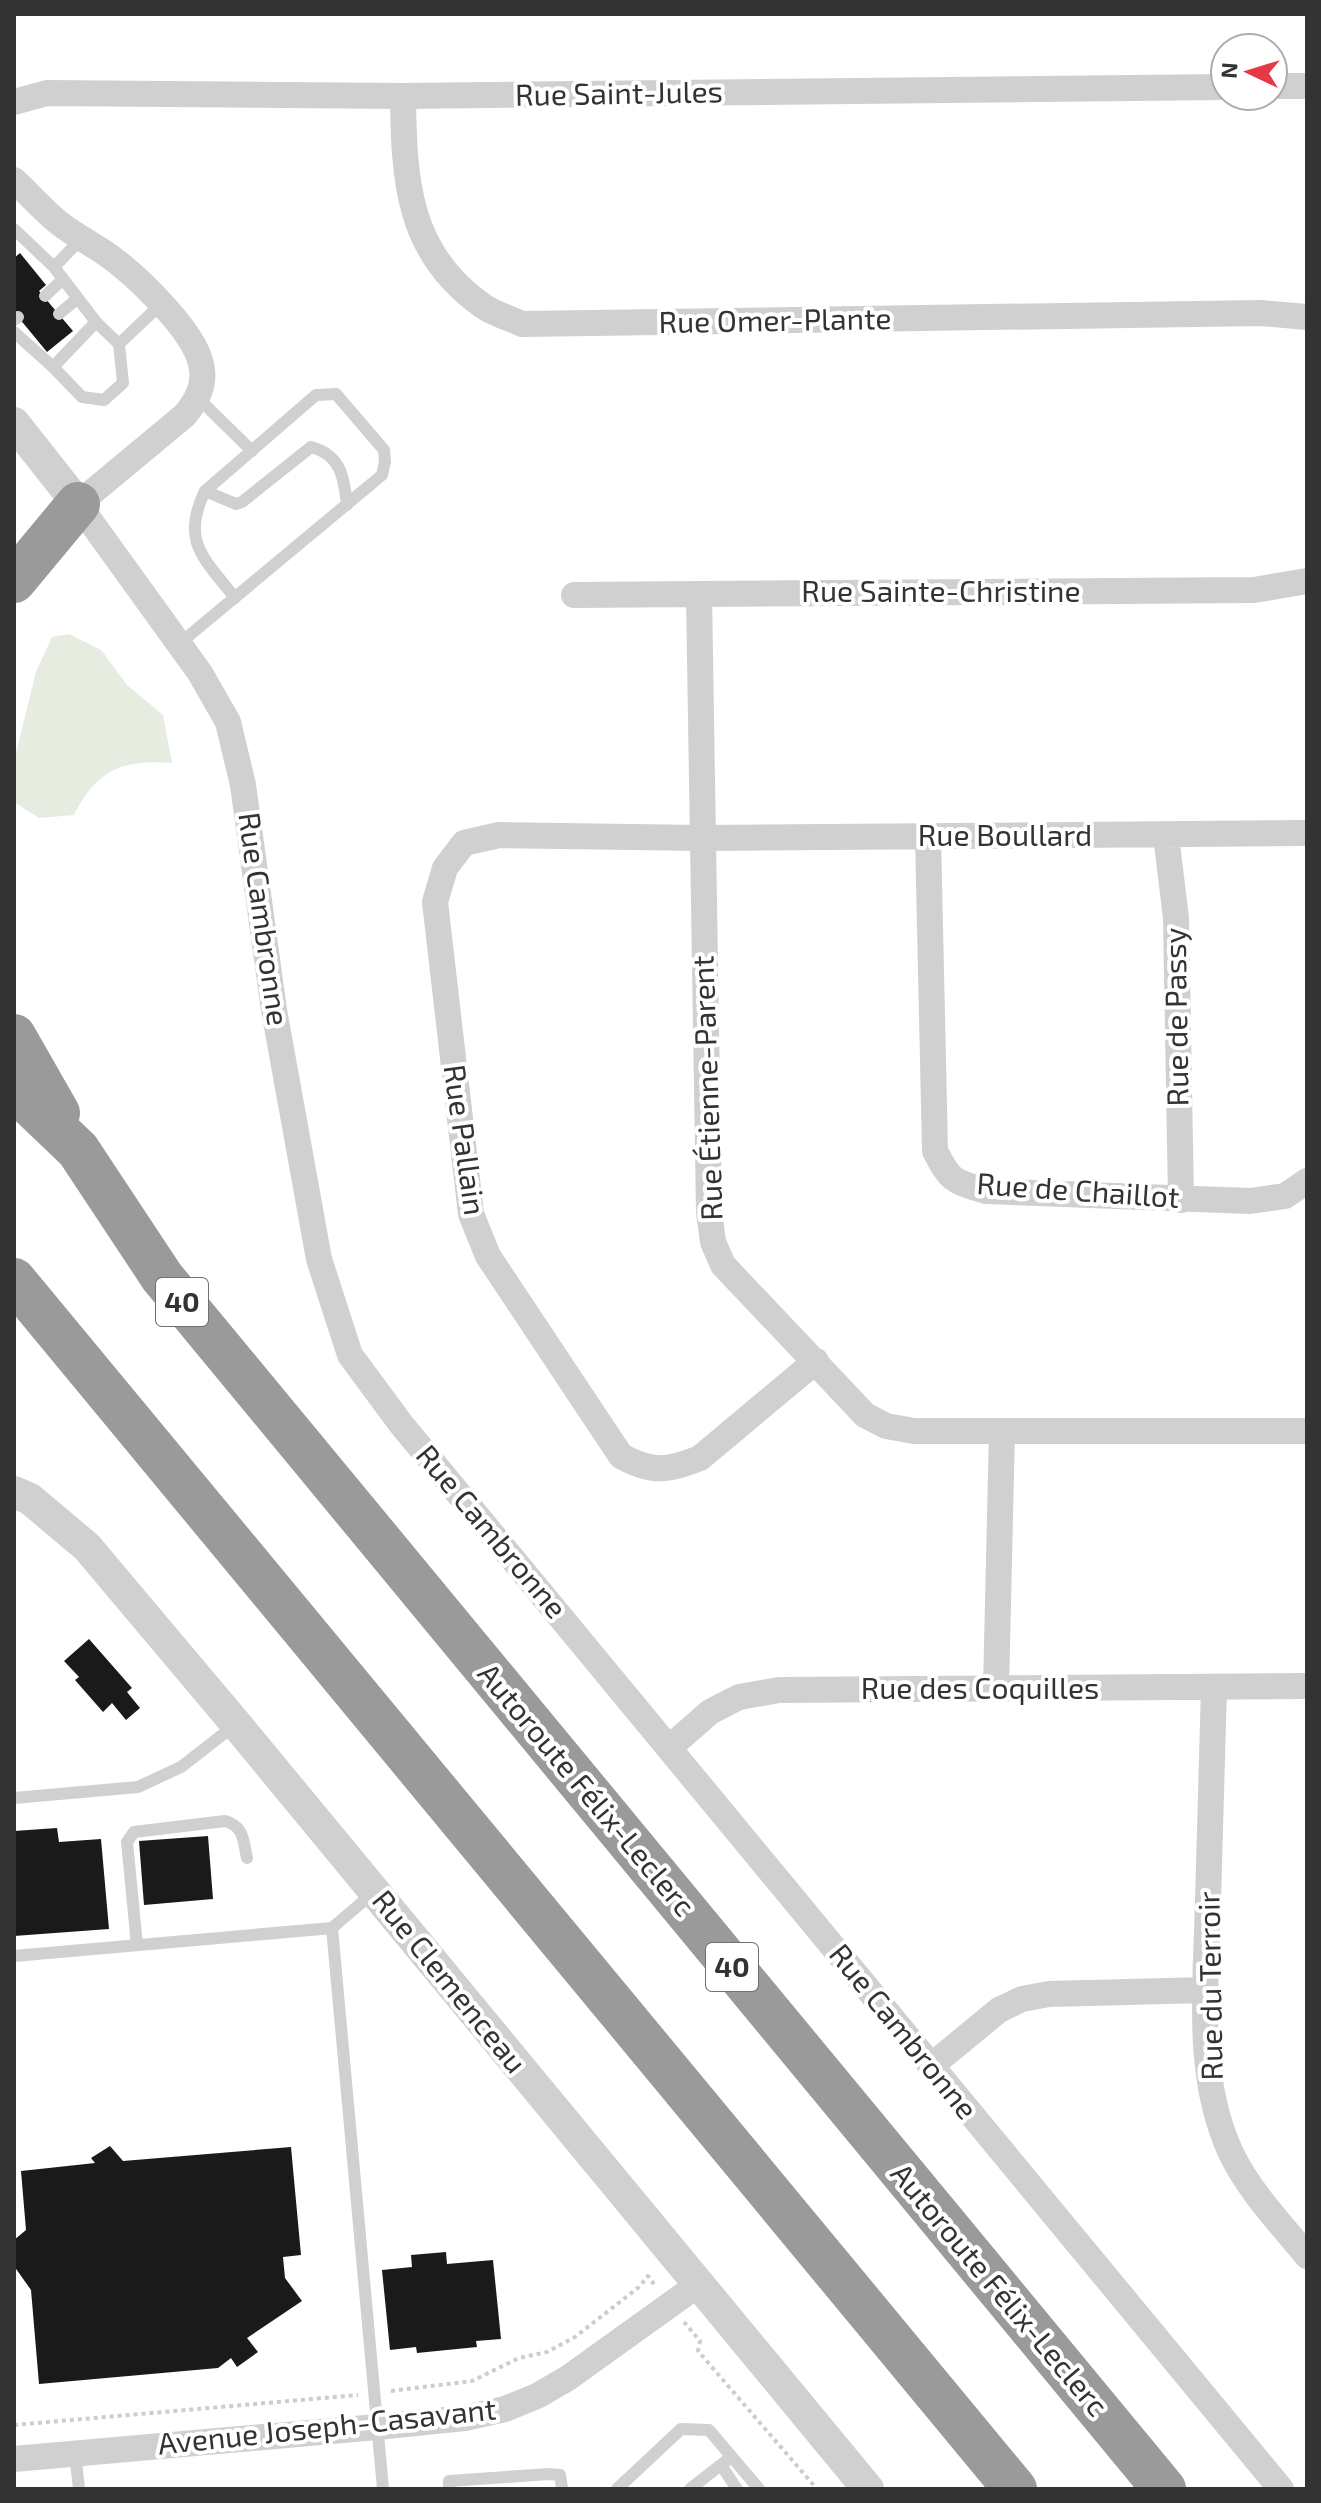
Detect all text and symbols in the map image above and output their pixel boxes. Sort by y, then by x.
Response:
north arrow [1209,32,1289,112]
text: N [1215,62,1242,79]
street label: Rue Saint-Jules [515,72,723,112]
street label: Rue Omer-Plante [658,299,892,339]
street label: Rue Sainte-Christine [801,572,1081,608]
street label: Rue Cambronne [232,810,298,1028]
street label: Rue Boullard [918,816,1092,852]
street label: Rue de Passy [1155,927,1195,1107]
street label: Rue Étienne-Parent [683,955,729,1221]
street label: Rue Pallain [438,1062,494,1217]
street label: Rue de Chaillot [976,1164,1181,1214]
road number: 40 [156,1278,208,1326]
street label: Rue Cambronne [410,1437,575,1625]
street label: Autoroute Félix-Leclerc [471,1655,704,1922]
street label: Rue des Coquilles [861,1669,1099,1705]
street label: Rue Clemenceau [366,1882,535,2079]
street label: Rue du Terroir [1189,1891,1229,2081]
street label: Rue Cambronne [823,1936,986,2126]
road number: 40 [706,1943,758,1991]
street label: Autoroute Félix-Leclerc [884,2155,1117,2422]
street label: Avenue Joseph-Casavant [156,2389,498,2461]

